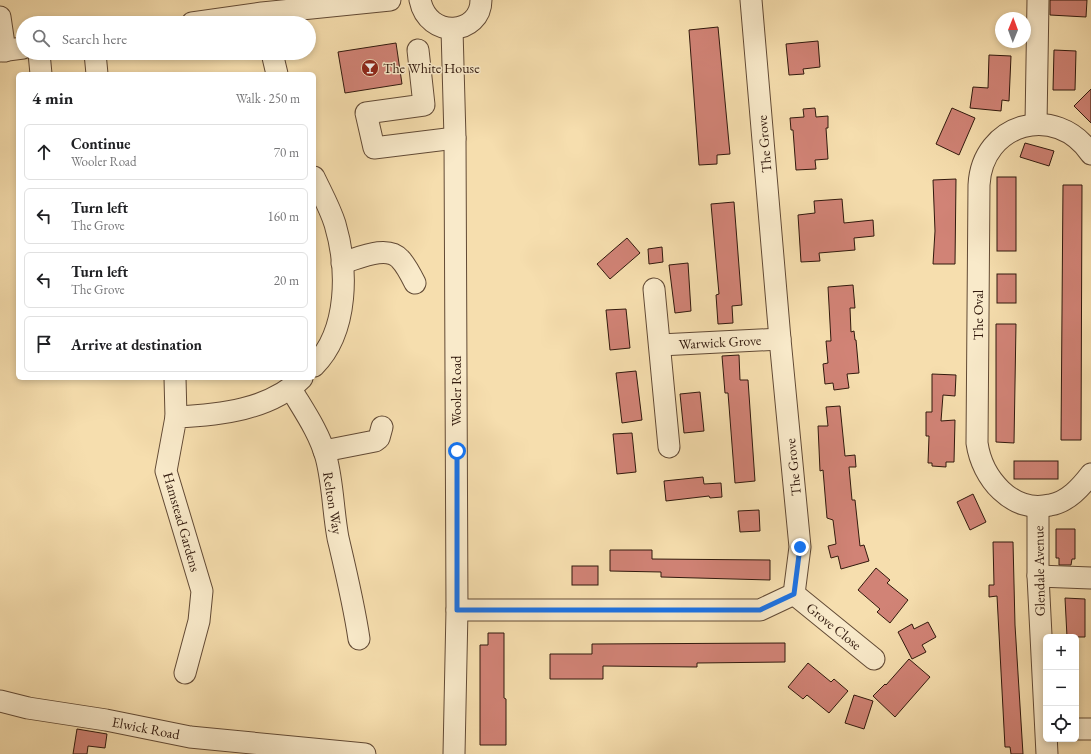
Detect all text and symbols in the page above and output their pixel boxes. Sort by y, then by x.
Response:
north arrow [995,12,1031,48]
search box [16,16,316,60]
icon: search [30,27,52,49]
text: Search here [62,29,127,48]
bar icon: The White House [360,58,380,78]
place label: The White House [383,59,480,77]
text: 4 min [32,87,73,109]
text: Walk · 250 m [236,90,300,107]
street label: The Grove [752,114,775,174]
text: Continue [71,134,131,153]
icon: ahead [33,141,55,163]
text: 70 m [274,144,299,161]
text: Wooler Road [71,153,137,170]
text: Turn left [71,198,128,217]
icon: left [33,205,55,227]
text: 160 m [268,208,299,225]
text: The Grove [71,217,125,234]
text: Turn left [71,262,128,281]
icon: left [33,269,55,291]
text: 20 m [274,272,299,289]
text: The Grove [71,281,125,298]
street label: The Oval [969,289,987,340]
street label: Warwick Grove [678,331,762,353]
icon: arrive [33,333,55,355]
text: Arrive at destination [71,335,202,354]
street label: Wooler Road [447,355,465,426]
street label: The Grove [781,437,805,497]
route start [448,442,466,460]
street label: Hamstead Gardens [159,470,205,574]
street label: Relton Way [319,470,347,537]
street label: Glendale Avenue [1029,525,1049,617]
route end [791,538,809,556]
street label: Grove Close [803,598,866,654]
map controls [1043,634,1079,742]
button: + [1043,634,1079,670]
button: − [1043,670,1079,706]
button: locate [1043,706,1079,742]
street label: Elwick Road [111,713,182,744]

